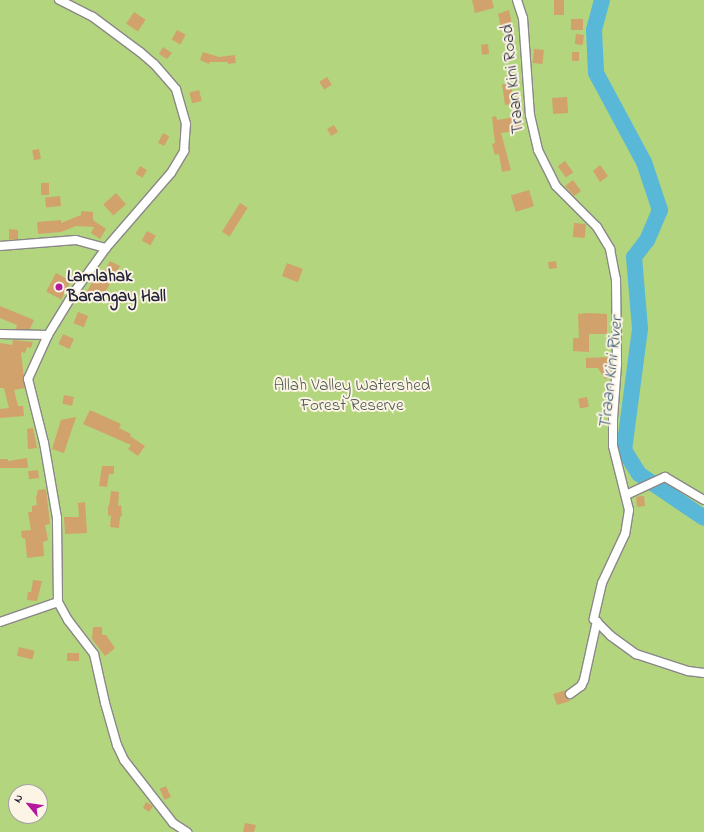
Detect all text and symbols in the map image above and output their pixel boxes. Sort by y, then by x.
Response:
street label: Traan Kini Road [497,23,529,135]
place label: Lamlahak Barangay Hall [67,267,166,307]
marker: Lamlahak Barangay Hall [54,282,64,292]
water label: T'raan Kini River [595,315,629,431]
park label: Allah Valley Watershed Forest Reserve [274,376,430,416]
north arrow [8,784,48,824]
text: N [10,792,27,806]

